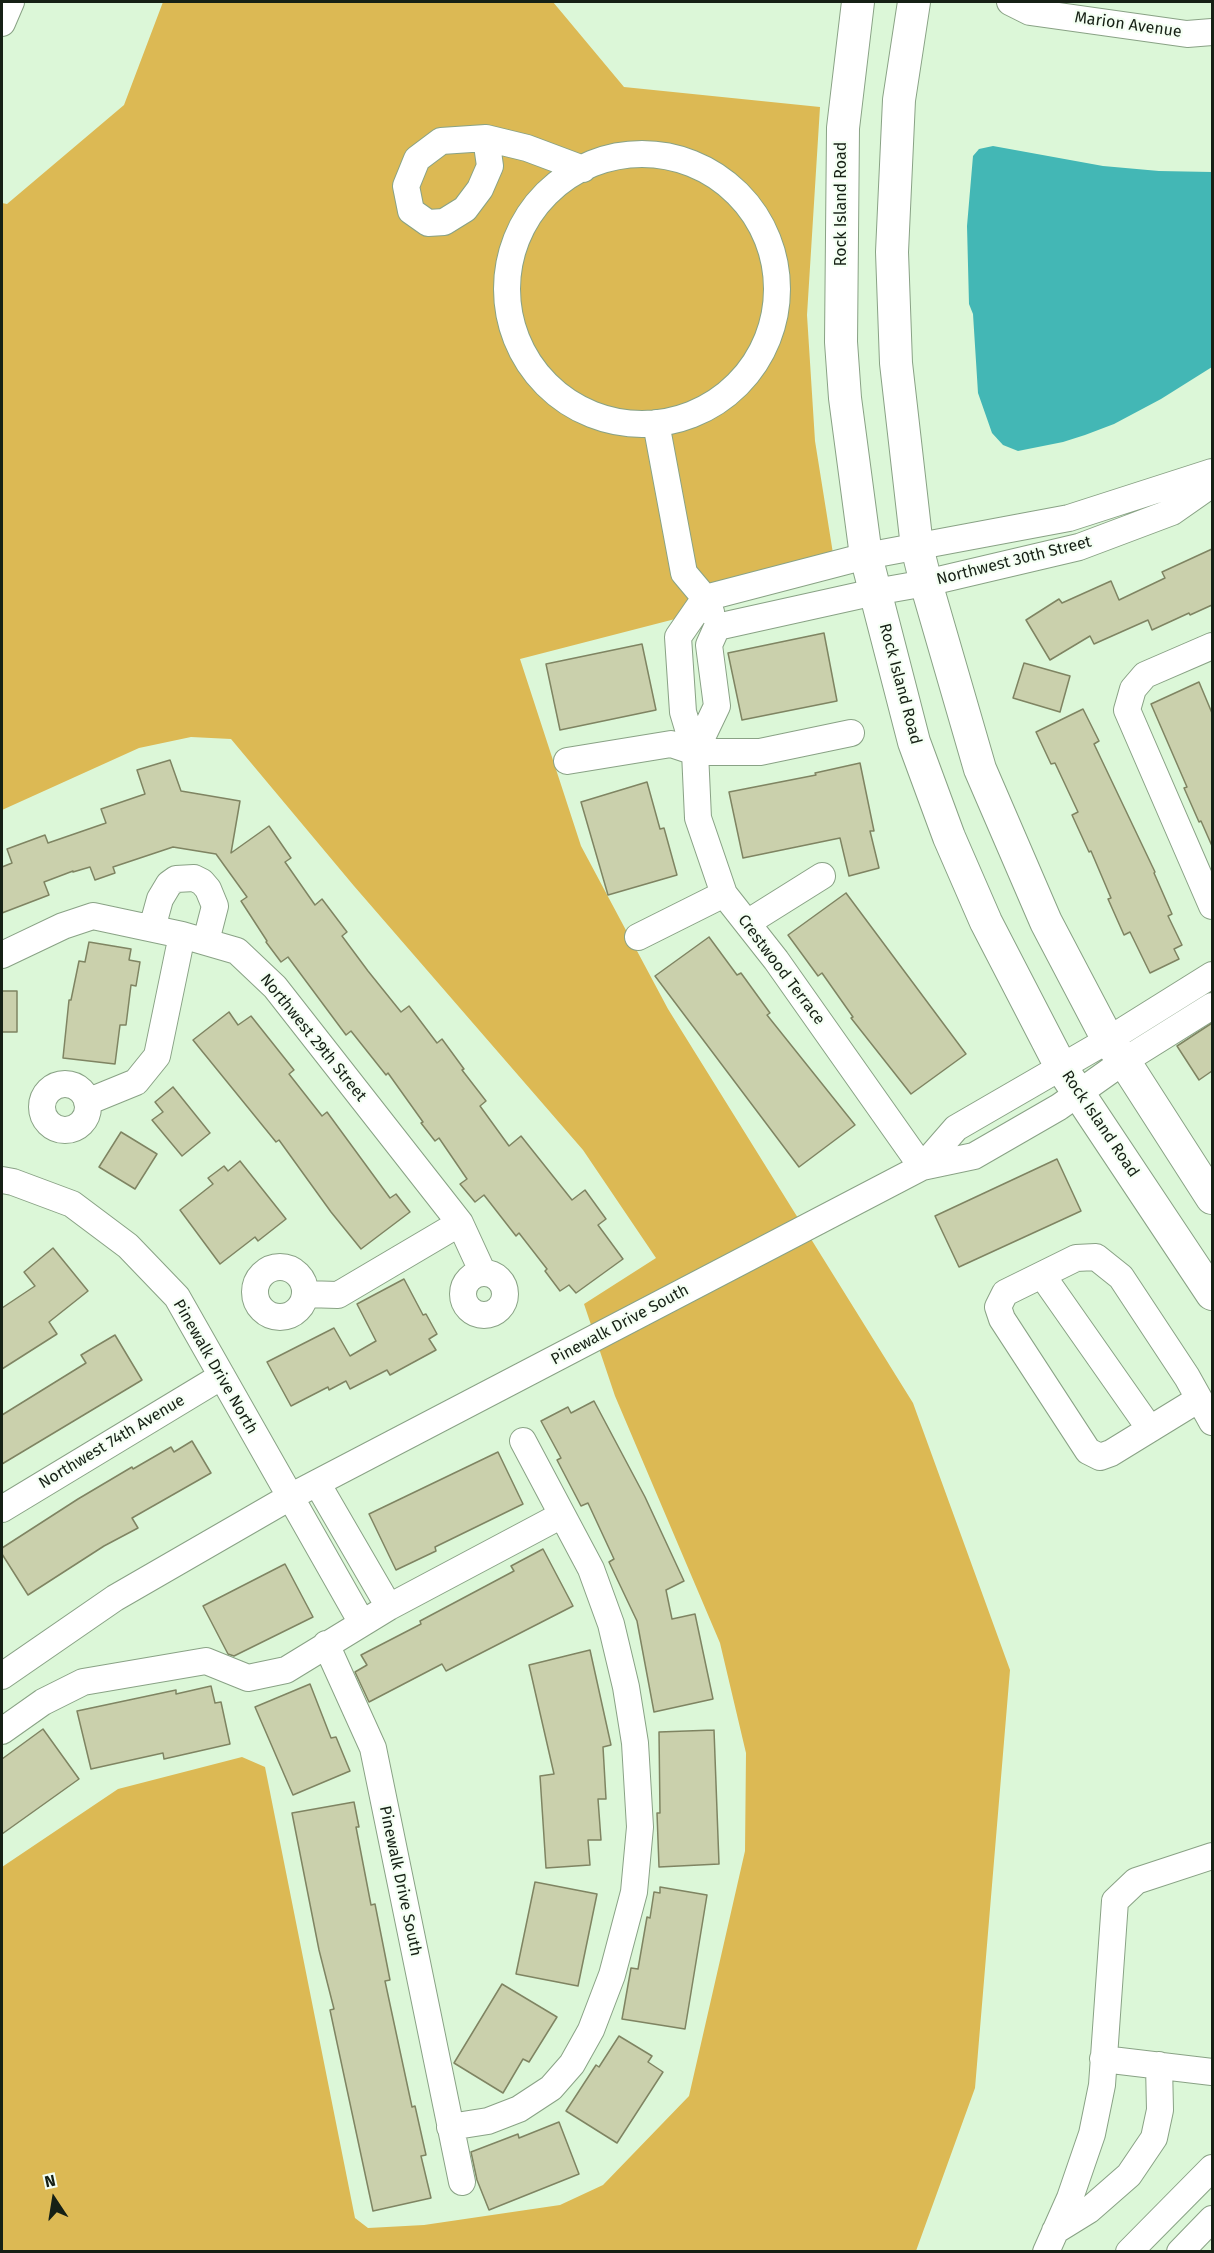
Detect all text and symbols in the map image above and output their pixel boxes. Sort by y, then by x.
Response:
street label: Marion Avenue [1073,8,1183,42]
street label: Rock Island Road [832,142,852,266]
street label: Northwest 30th Street [935,532,1093,590]
street label: Rock Island Road [875,621,925,747]
street label: Crestwood Terrace [733,911,829,1029]
street label: Northwest 29th Street [256,970,370,1106]
street label: Rock Island Road [1057,1067,1143,1181]
street label: Pinewalk Drive South [548,1281,692,1369]
street label: Pinewalk Drive North [169,1296,261,1438]
street label: Northwest 74th Avenue [36,1391,188,1493]
street label: Pinewalk Drive South [375,1804,425,1958]
north arrow [24,2169,84,2229]
text: N [43,2171,57,2191]

